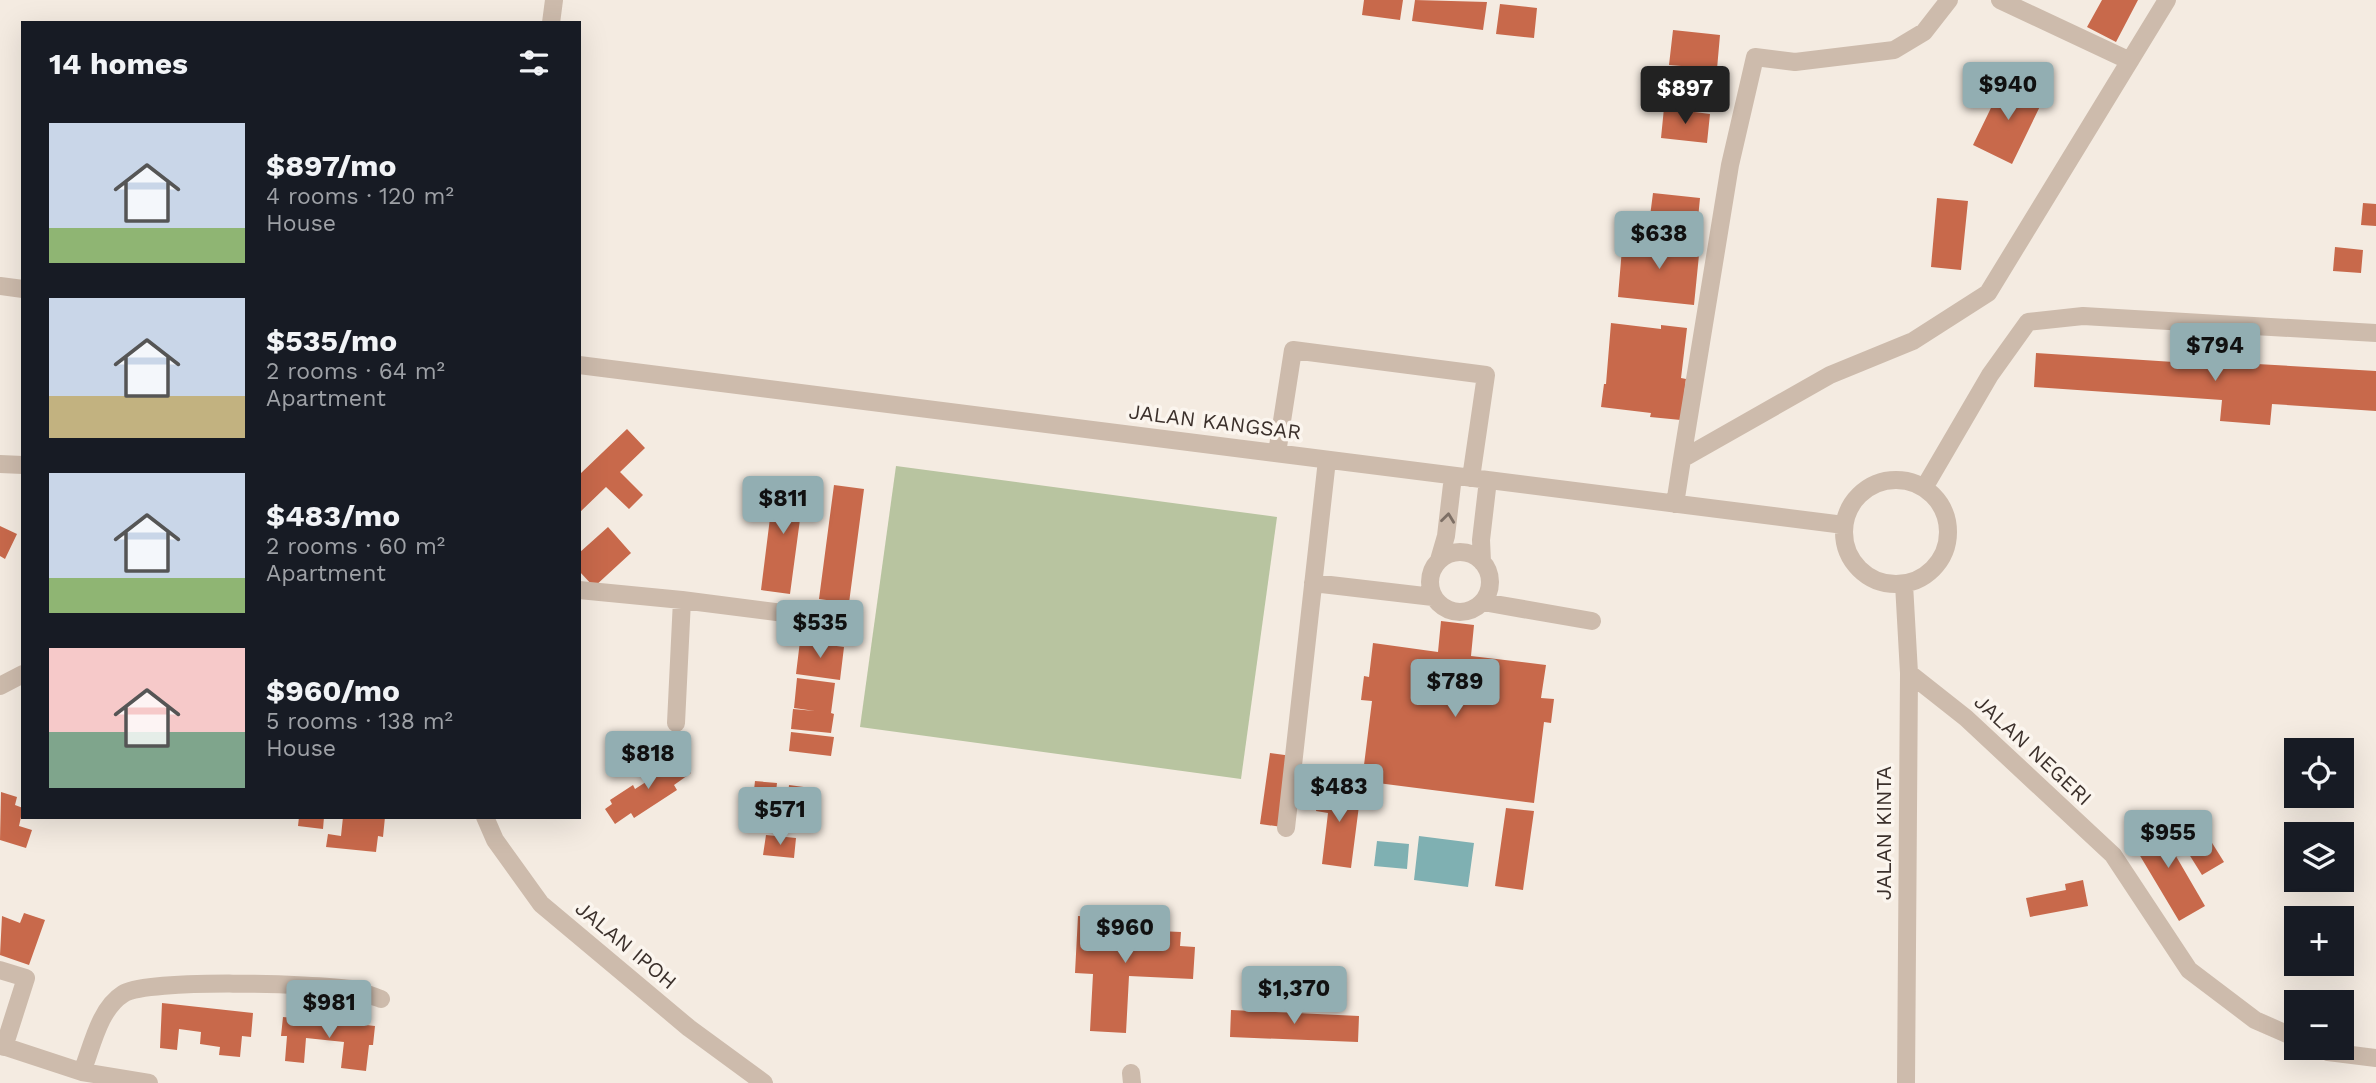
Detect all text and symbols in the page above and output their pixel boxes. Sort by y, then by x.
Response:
icon: filters [515,44,553,82]
text: 14 homes [49,46,188,81]
pin: $940 [1967,62,2049,122]
pin: $897 [1644,66,1726,126]
text: $940 [1979,71,2037,98]
text: $897 [1657,75,1713,102]
text: $897/mo [266,148,397,183]
icon: home [105,151,189,235]
text: 4 rooms · 120 m² [266,183,454,210]
text: House [266,210,336,237]
pin: $638 [1618,212,1700,271]
text: $638 [1631,220,1687,247]
text: $535/mo [266,323,397,358]
pin: $794 [2174,324,2256,383]
icon: home [105,326,189,410]
text: $794 [2186,332,2244,359]
text: 2 rooms · 64 m² [266,358,445,385]
text: Apartment [266,385,386,412]
street label: JALAN KANGSAR [1127,399,1303,444]
pin: $811 [742,476,824,536]
text: $811 [759,485,808,512]
text: $483/mo [266,498,400,533]
icon: home [105,501,189,585]
one-way arrow [1441,512,1456,524]
text: 2 rooms · 60 m² [266,533,445,560]
text: Apartment [266,560,386,587]
pin: $535 [779,600,861,660]
text: $535 [792,609,848,636]
pin: $789 [1414,660,1496,719]
text: $789 [1427,668,1483,695]
text: $960/mo [266,673,400,708]
icon: home [105,676,189,760]
street label: JALAN NEGERI [1969,689,2097,810]
text: 5 rooms · 138 m² [266,708,453,735]
pin: $818 [607,732,689,791]
text: House [266,735,336,762]
map controls [2284,738,2354,1060]
button: locate [2284,738,2354,808]
text: $818 [621,740,675,767]
pin: $483 [1298,764,1380,824]
street label: JALAN KINTA [1871,766,1896,900]
text: $483 [1310,773,1368,800]
pin: $571 [739,788,821,847]
text: $571 [754,796,806,823]
pin: $955 [2127,810,2209,870]
text: $955 [2140,819,2196,846]
button: layers [2284,822,2354,892]
street label: JALAN IPOH [571,895,682,994]
pin: $960 [1084,906,1166,965]
button: + [2284,906,2354,976]
text: $960 [1096,914,1154,941]
pin: $1,370 [1237,967,1351,1026]
text: $1,370 [1258,975,1330,1002]
pin: $981 [288,981,370,1040]
text: $981 [302,989,356,1016]
button: − [2284,990,2354,1060]

